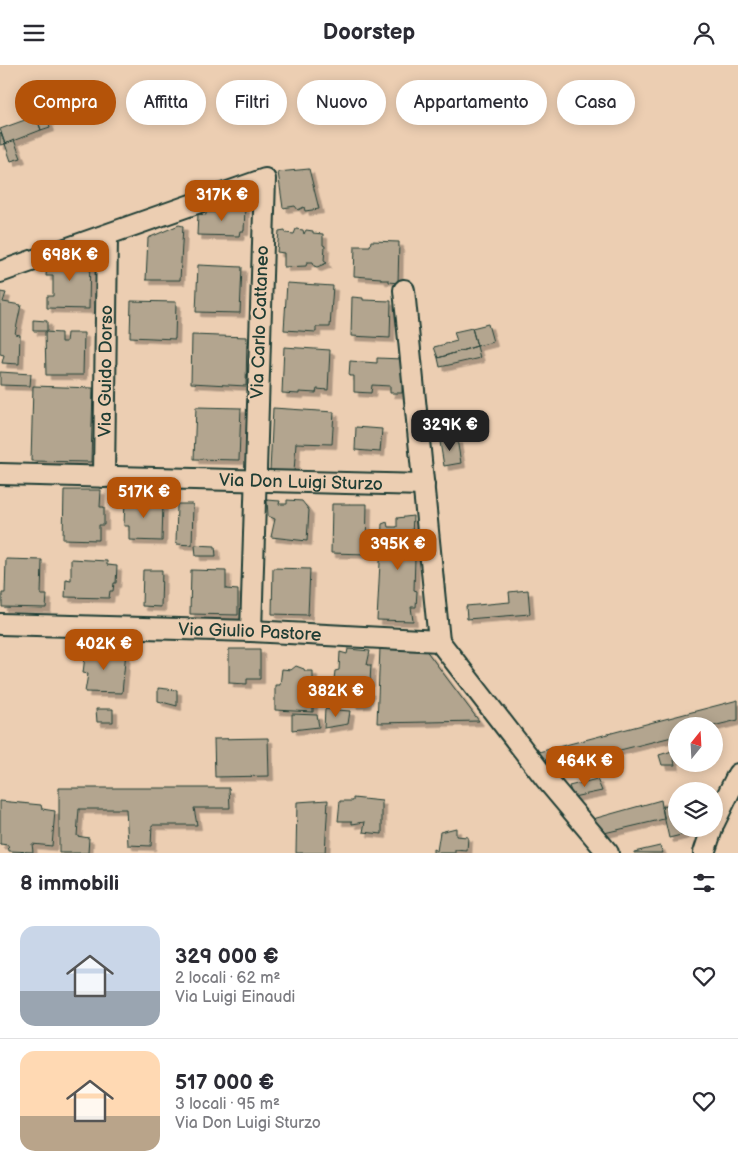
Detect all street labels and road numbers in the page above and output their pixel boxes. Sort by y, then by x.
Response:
street label: Via Carlo Cattaneo [247,245,273,399]
street label: Via Guido Dorso [94,305,117,437]
street label: Via Don Luigi Sturzo [219,469,383,494]
street label: Via Giulio Pastore [178,618,322,645]

